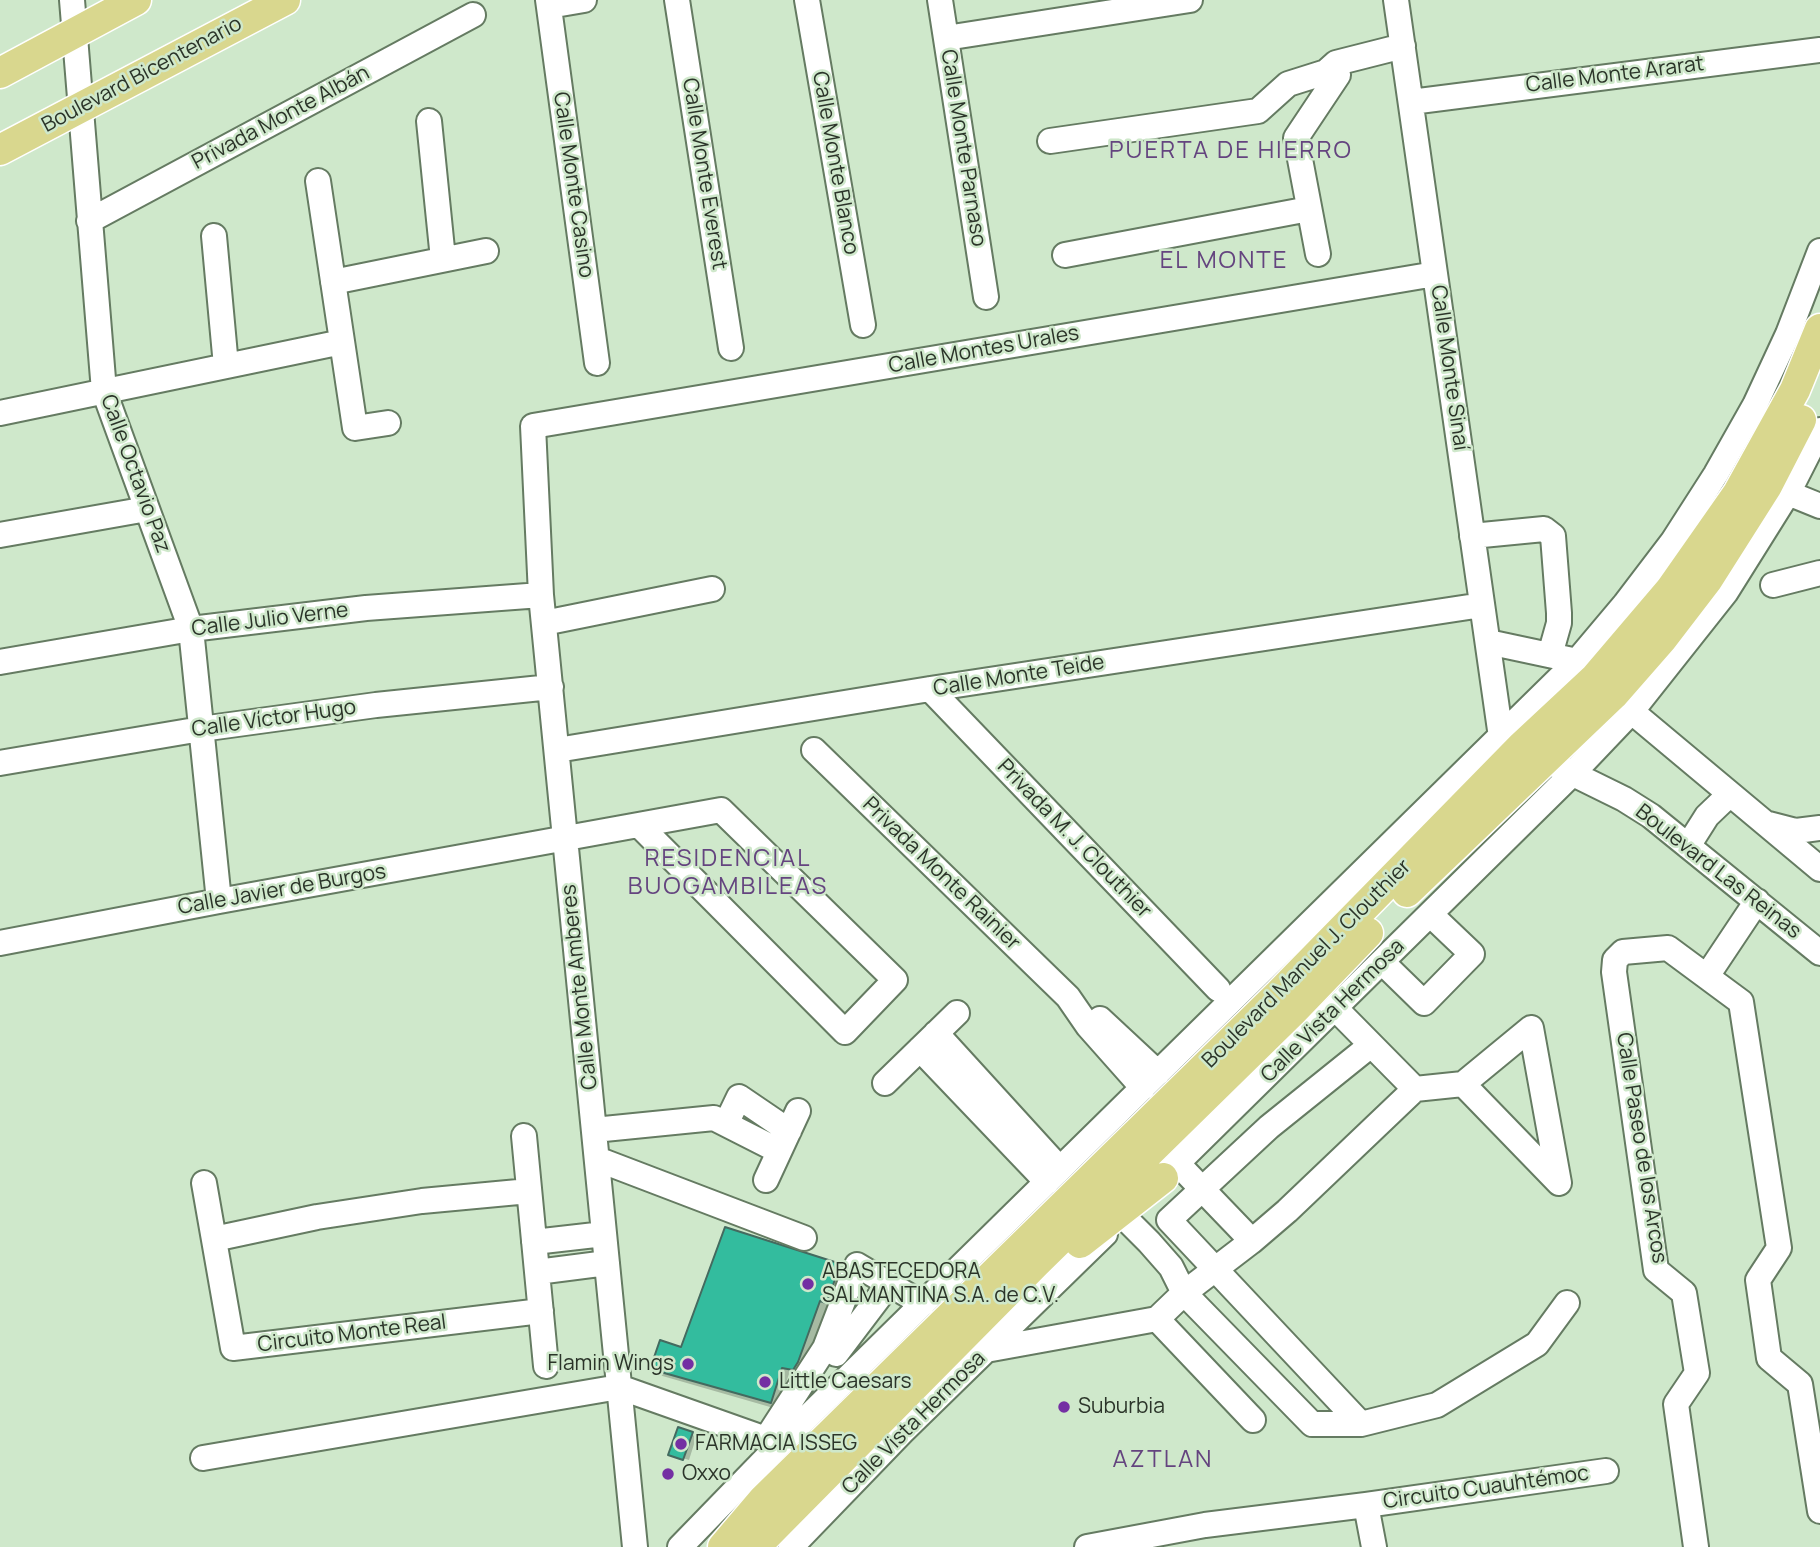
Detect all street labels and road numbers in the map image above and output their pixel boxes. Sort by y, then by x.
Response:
street label: Boulevard Bicentenario [38,12,246,138]
street label: Calle Monte Parnaso [935,48,991,248]
street label: Calle Monte Ararat [1524,52,1706,98]
street label: Privada Monte Albán [188,61,374,175]
street label: Calle Monte Blanco [806,69,864,257]
street label: Calle Monte Everest [676,76,732,272]
street label: Calle Monte Casino [547,90,599,280]
street label: Calle Monte Sinaí [1425,284,1473,452]
street label: Calle Montes Urales [887,321,1081,379]
street label: Calle Octavio Paz [95,391,175,557]
street label: Calle Julio Verne [190,598,350,642]
street label: Calle Monte Teide [932,650,1106,702]
street label: Calle Víctor Hugo [190,695,358,743]
street label: Privada M. J. Clouthier [992,754,1156,924]
street label: Privada Monte Rainier [857,792,1025,956]
street label: Boulevard Las Reinas [1630,799,1806,945]
street label: Boulevard Manuel J. Clouthier [1197,854,1417,1074]
street label: Calle Javier de Burgos [176,859,388,921]
street label: Calle Monte Amberes [557,883,603,1091]
street label: Calle Vista Hermosa [1256,934,1410,1088]
street label: Calle Paseo de los Arcos [1610,1031,1672,1265]
street label: Circuito Monte Real [256,1310,448,1358]
street label: Calle Vista Hermosa [837,1346,991,1500]
street label: Circuito Cuauhtémoc [1382,1461,1590,1515]

